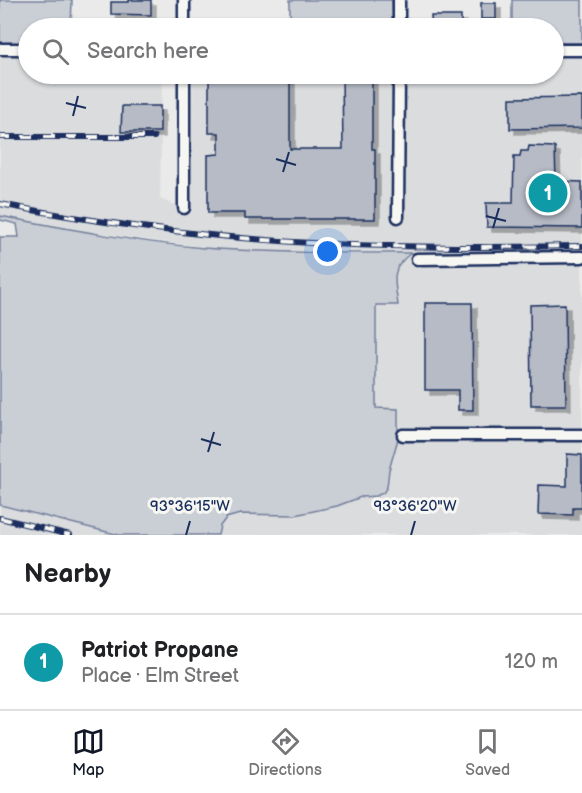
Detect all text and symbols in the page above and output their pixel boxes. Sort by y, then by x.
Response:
search box [18,18,564,84]
icon: search [39,35,72,68]
text: Search here [87,38,209,65]
pin: 1 [528,170,568,216]
your location [313,237,342,266]
text: 93°36'15"W [150,497,230,516]
text: 93°36'20"W [373,497,457,516]
text: Nearby [24,559,111,590]
text: Patriot Propane [81,637,239,664]
text: 1 [39,650,48,674]
text: 120 m [505,650,558,674]
text: Place · Elm Street [81,664,239,688]
tab: Map [72,725,105,780]
tab: Directions [248,725,322,780]
tab: Saved [465,725,510,780]

